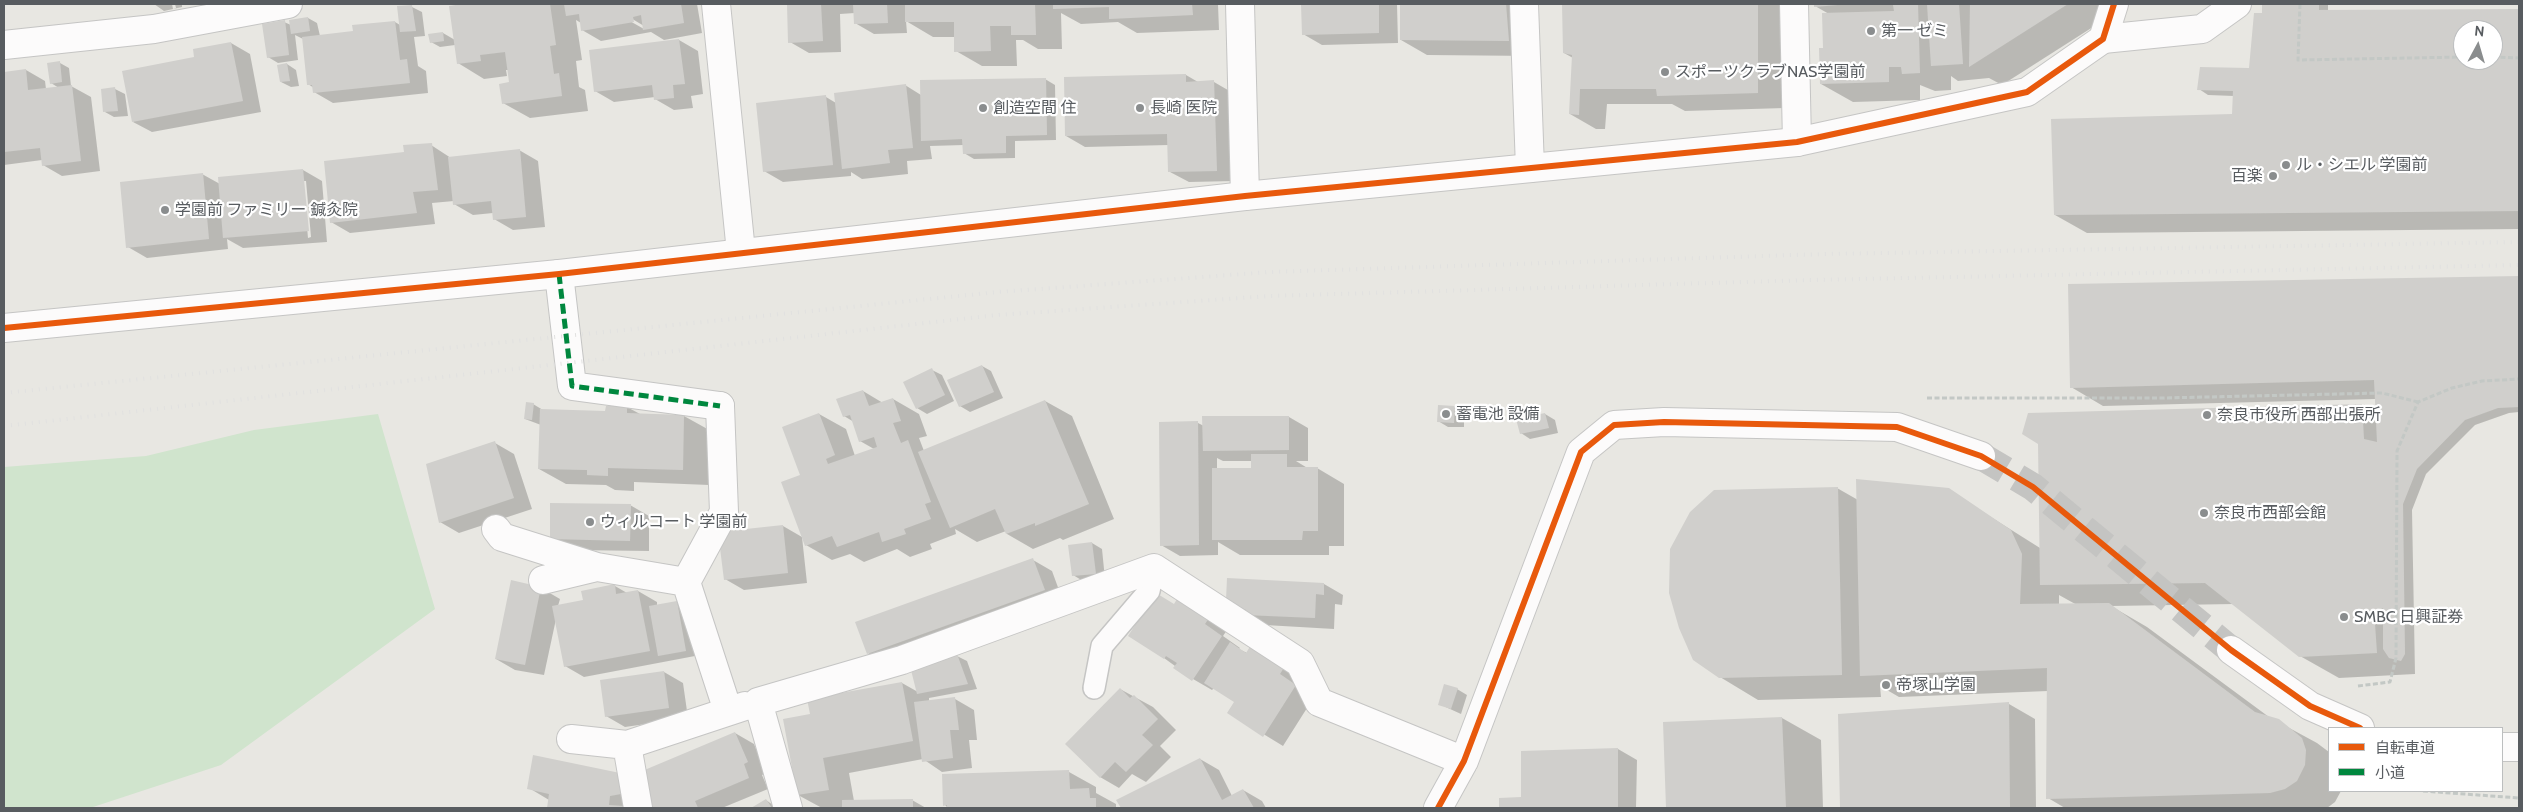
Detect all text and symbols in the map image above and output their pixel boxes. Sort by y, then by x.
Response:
north arrow [2453,20,2503,70]
place label: 第一 ゼミ [1881,21,1949,41]
text: N [2474,22,2485,41]
marker: 第一 ゼミ [1865,25,1877,37]
place label: スポーツクラブNAS学園前 [1675,62,1865,82]
marker: スポーツクラブNAS学園前 [1659,66,1671,78]
place label: 創造空間 住 [993,98,1077,118]
place label: 長崎 医院 [1150,98,1218,118]
marker: 創造空間 住 [977,102,989,114]
marker: 長崎 医院 [1134,102,1146,114]
place label: ル・シエル 学園前 [2296,155,2428,175]
marker: ル・シエル 学園前 [2280,159,2292,171]
place label: 百楽 [2231,166,2263,186]
marker: 百楽 [2267,170,2279,182]
place label: 学園前 ファミリー 鍼灸院 [175,200,358,220]
marker: 学園前 ファミリー 鍼灸院 [159,204,171,216]
place label: 蓄電池 設備 [1456,404,1540,424]
place label: 奈良市役所 西部出張所 [2217,405,2381,425]
marker: 蓄電池 設備 [1440,408,1452,420]
marker: 奈良市役所 西部出張所 [2201,409,2213,421]
place label: 奈良市西部会館 [2214,503,2326,523]
marker: 奈良市西部会館 [2198,507,2210,519]
place label: ウィルコート 学園前 [600,512,748,532]
marker: ウィルコート 学園前 [584,516,596,528]
place label: SMBC 日興証券 [2354,607,2463,627]
marker: SMBC 日興証券 [2338,611,2350,623]
place label: 帝塚山学園 [1896,675,1976,695]
marker: 帝塚山学園 [1880,679,1892,691]
legend [2328,727,2503,792]
text: 自転車道 [2375,739,2435,757]
text: 小道 [2375,764,2405,782]

